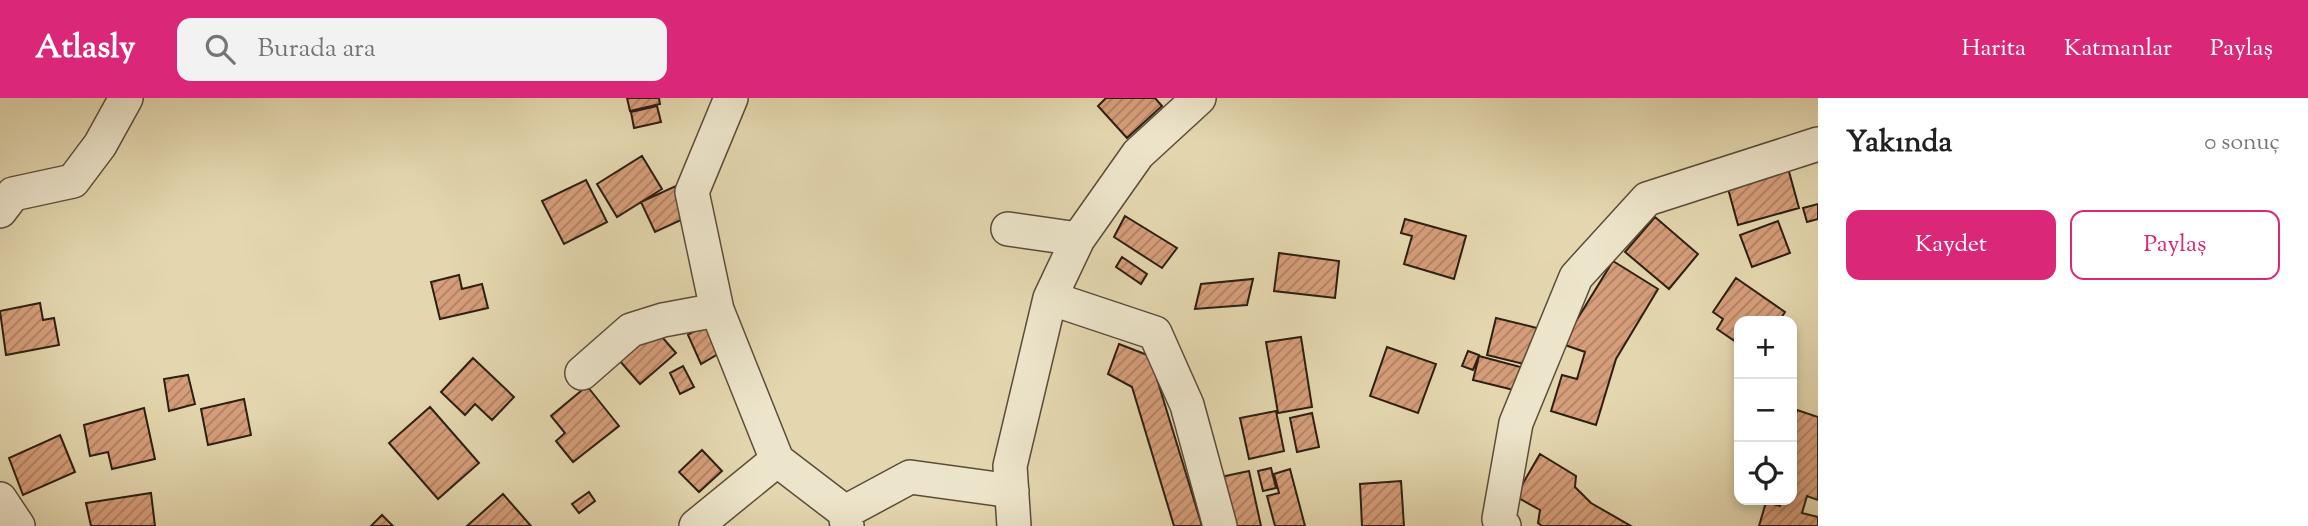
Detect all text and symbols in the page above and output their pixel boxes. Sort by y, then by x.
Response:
search box [177,18,667,81]
text: Atlasly [35,25,135,73]
icon: search [201,30,239,68]
text: Burada ara [257,31,376,68]
text: Harita [1961,32,2026,66]
text: Katmanlar [2064,32,2172,66]
text: Paylaş [2210,32,2273,66]
text: Yakında [1846,122,1952,165]
text: 0 sonuç [2204,127,2280,160]
button: Kaydet [1846,210,2056,280]
button: Paylaş [2070,210,2280,280]
map controls [1734,316,1797,505]
button: + [1734,316,1797,379]
button: − [1734,379,1797,442]
button: locate [1734,442,1797,505]

